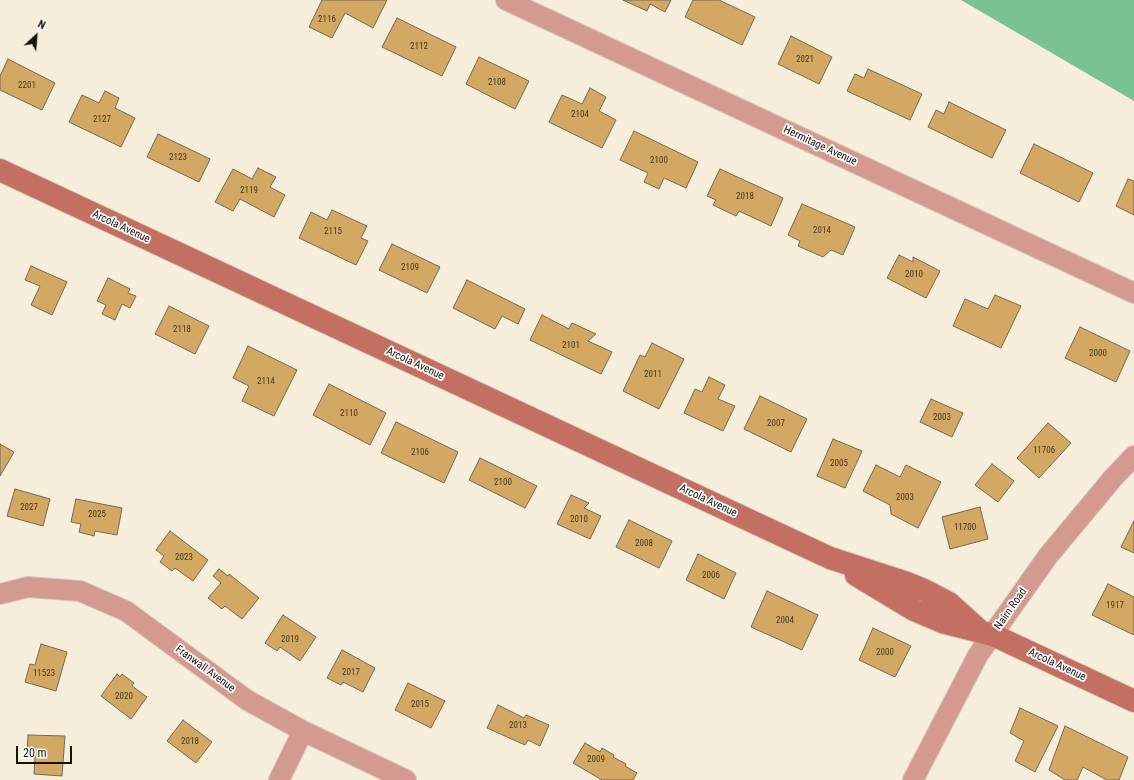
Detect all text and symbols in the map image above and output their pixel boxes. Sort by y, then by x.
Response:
house number: 2116 [318,15,336,25]
north arrow [16,16,56,56]
text: N [36,17,47,32]
house number: 2112 [410,42,428,52]
house number: 2021 [796,55,814,65]
house number: 2108 [488,78,506,88]
house number: 2201 [18,81,36,91]
house number: 2104 [571,110,589,120]
house number: 2127 [93,115,111,125]
street label: Hermitage Avenue [781,123,859,169]
house number: 2123 [169,153,187,163]
house number: 2100 [650,156,668,166]
house number: 2119 [240,186,258,196]
house number: 2018 [736,192,754,202]
street label: Arcola Avenue [90,208,152,246]
house number: 2014 [813,226,831,236]
house number: 2115 [324,227,342,237]
house number: 2109 [401,263,419,273]
house number: 2010 [905,270,923,280]
house number: 2118 [173,325,191,335]
house number: 2101 [562,341,580,351]
street label: Arcola Avenue [384,345,446,383]
house number: 2000 [1089,349,1107,359]
house number: 2011 [644,370,662,380]
house number: 2114 [257,377,275,387]
house number: 2110 [340,409,358,419]
house number: 2003 [933,413,951,423]
house number: 2007 [767,419,785,429]
house number: 11706 [1033,446,1055,456]
house number: 2106 [411,448,429,458]
house number: 2005 [830,459,848,469]
house number: 2100 [494,478,512,488]
street label: Arcola Avenue [677,482,739,520]
house number: 2003 [896,493,914,503]
house number: 2027 [20,503,38,513]
house number: 2025 [88,510,106,520]
house number: 2010 [570,515,588,525]
house number: 11700 [954,523,976,533]
house number: 2008 [635,539,653,549]
house number: 2023 [175,553,193,563]
house number: 2006 [702,571,720,581]
street label: Nairn Road [992,586,1030,632]
house number: 1917 [1106,601,1124,611]
house number: 2004 [776,616,794,626]
house number: 2019 [281,635,299,645]
street label: Franwall Avenue [173,643,237,695]
street label: Arcola Avenue [1026,646,1088,684]
house number: 2000 [876,648,894,658]
house number: 2017 [342,668,360,678]
house number: 11523 [33,669,55,679]
house number: 2020 [115,692,133,702]
house number: 2015 [411,700,429,710]
house number: 2013 [509,721,527,731]
house number: 2018 [181,737,199,747]
scale bar [18,738,74,764]
text: 20 m [23,746,47,760]
house number: 2009 [587,755,605,765]

